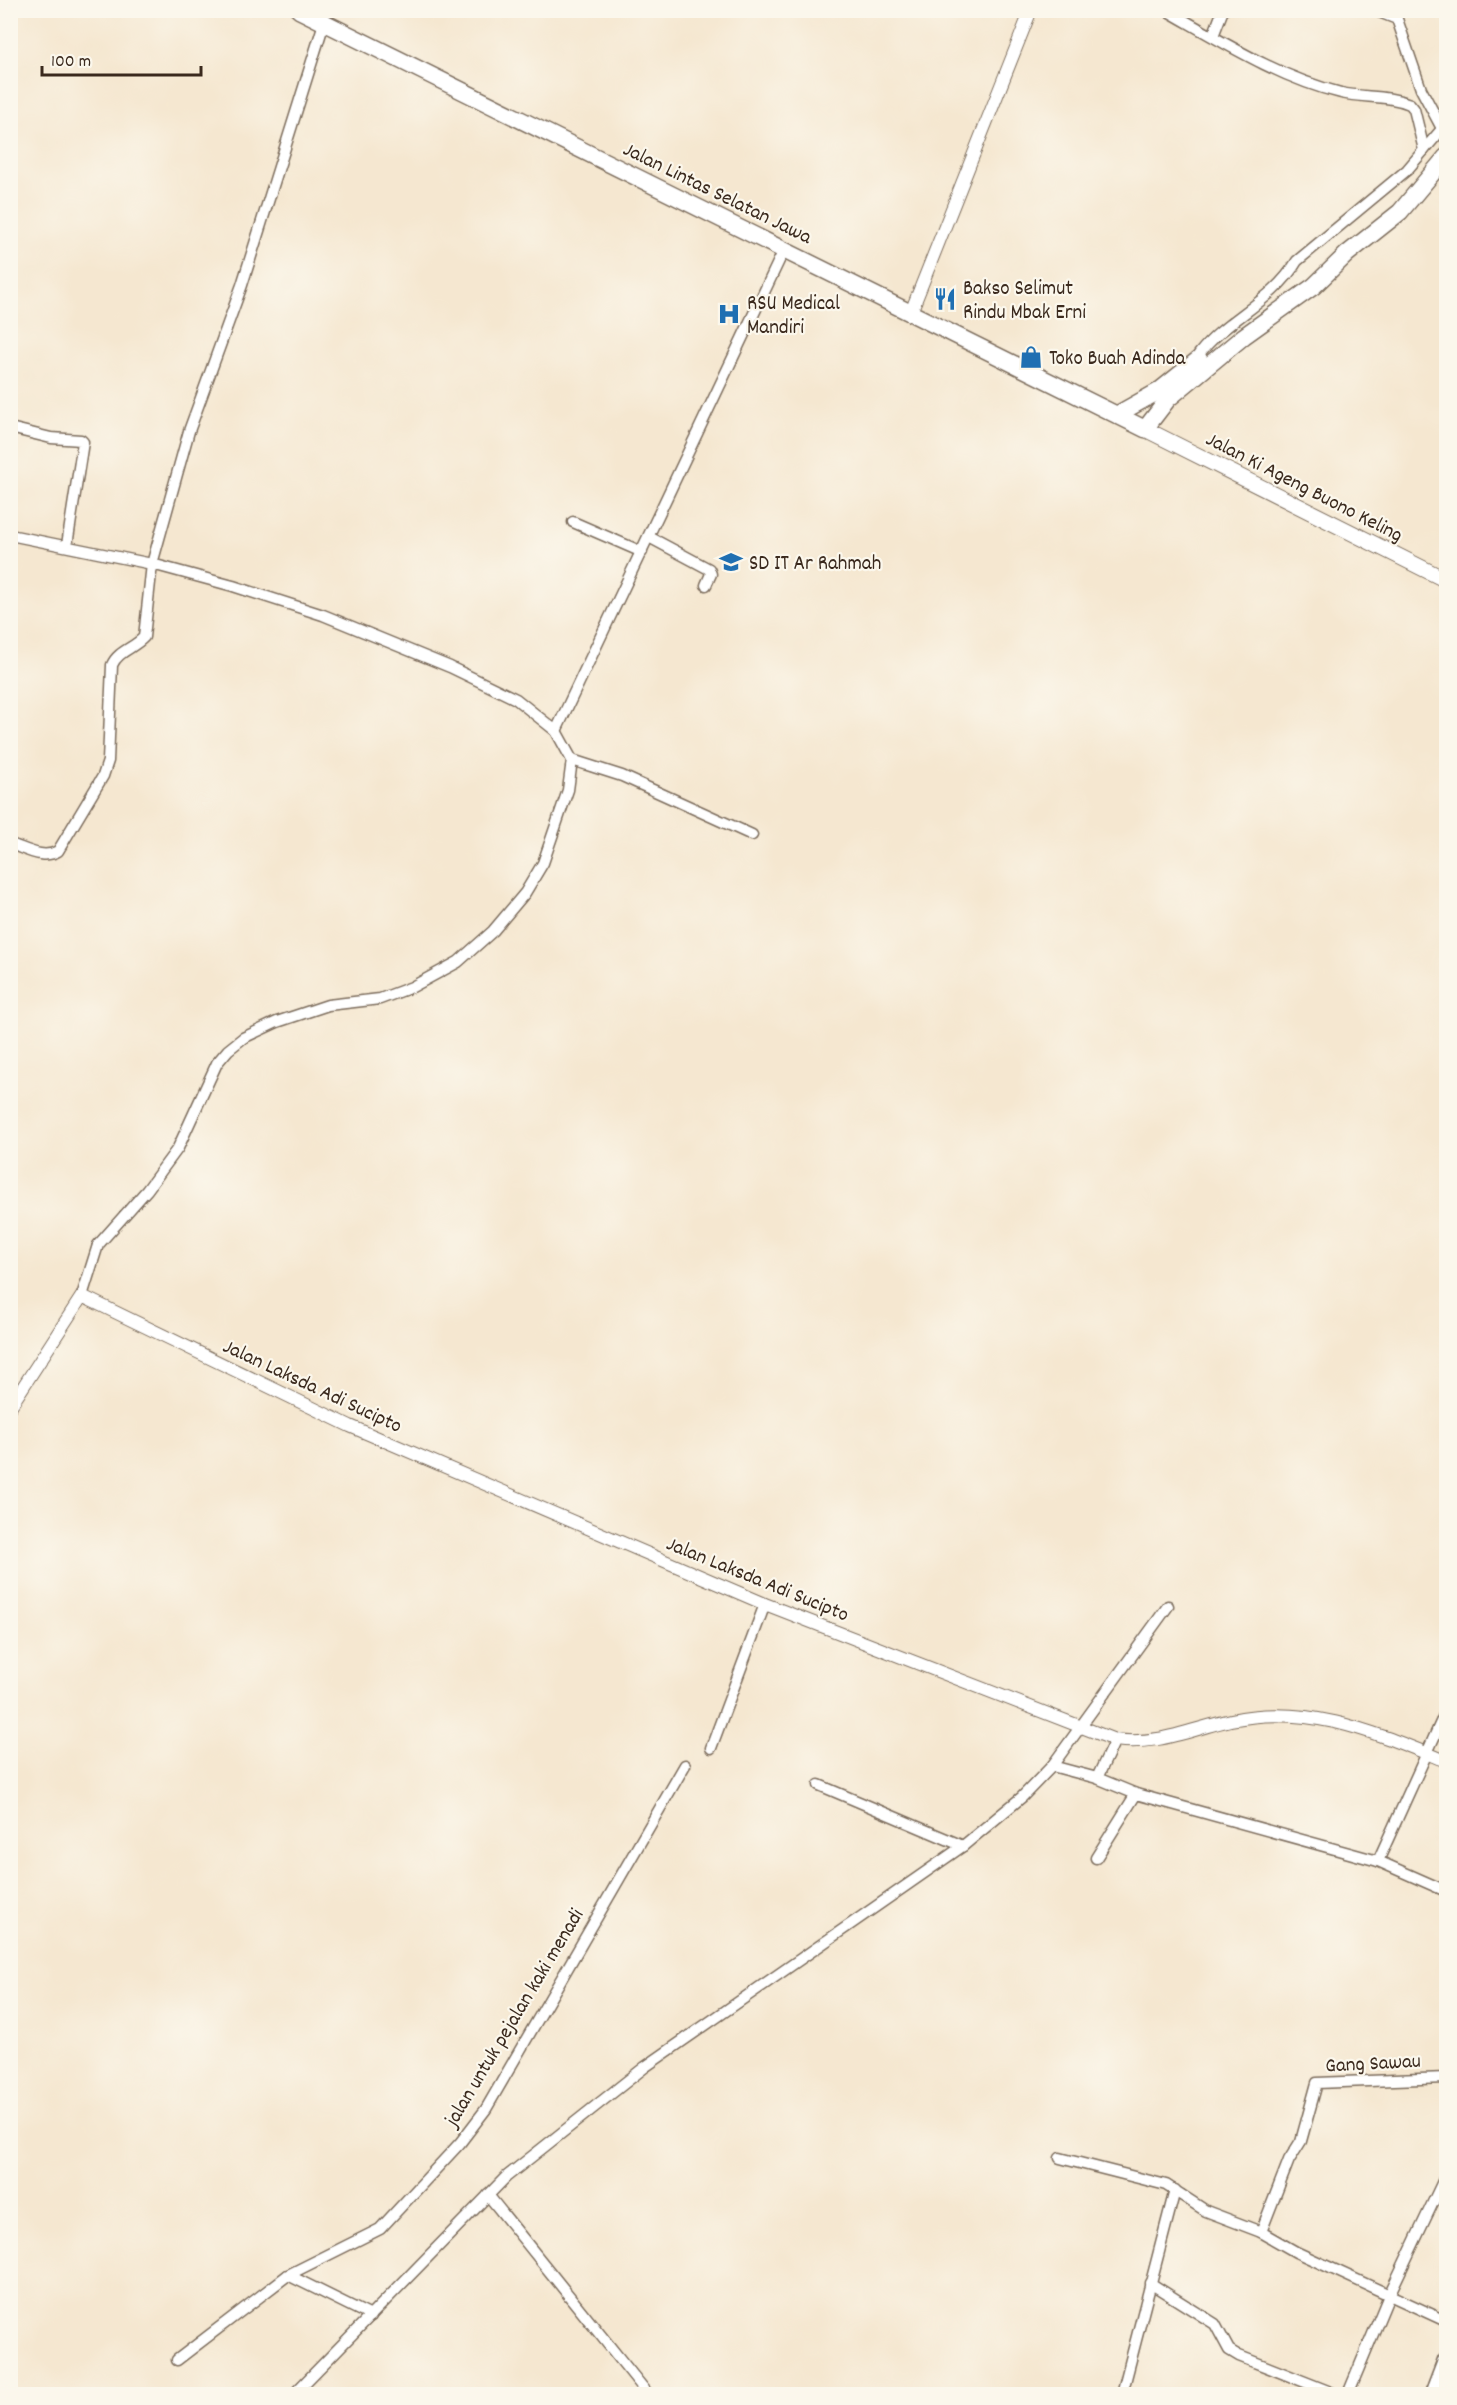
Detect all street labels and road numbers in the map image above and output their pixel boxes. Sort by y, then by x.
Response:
street label: Jalan Lintas Selatan Jawa [617,136,817,254]
street label: Jalan Ki Ageng Buono Keling [1200,426,1407,551]
street label: Jalan Laksda Adi Sucipto [217,1333,406,1442]
street label: Jalan Laksda Adi Sucipto [661,1530,853,1631]
street label: jalan untuk pejalan kaki menadi [437,1904,593,2135]
street label: Gang Sawau [1325,2048,1422,2082]

